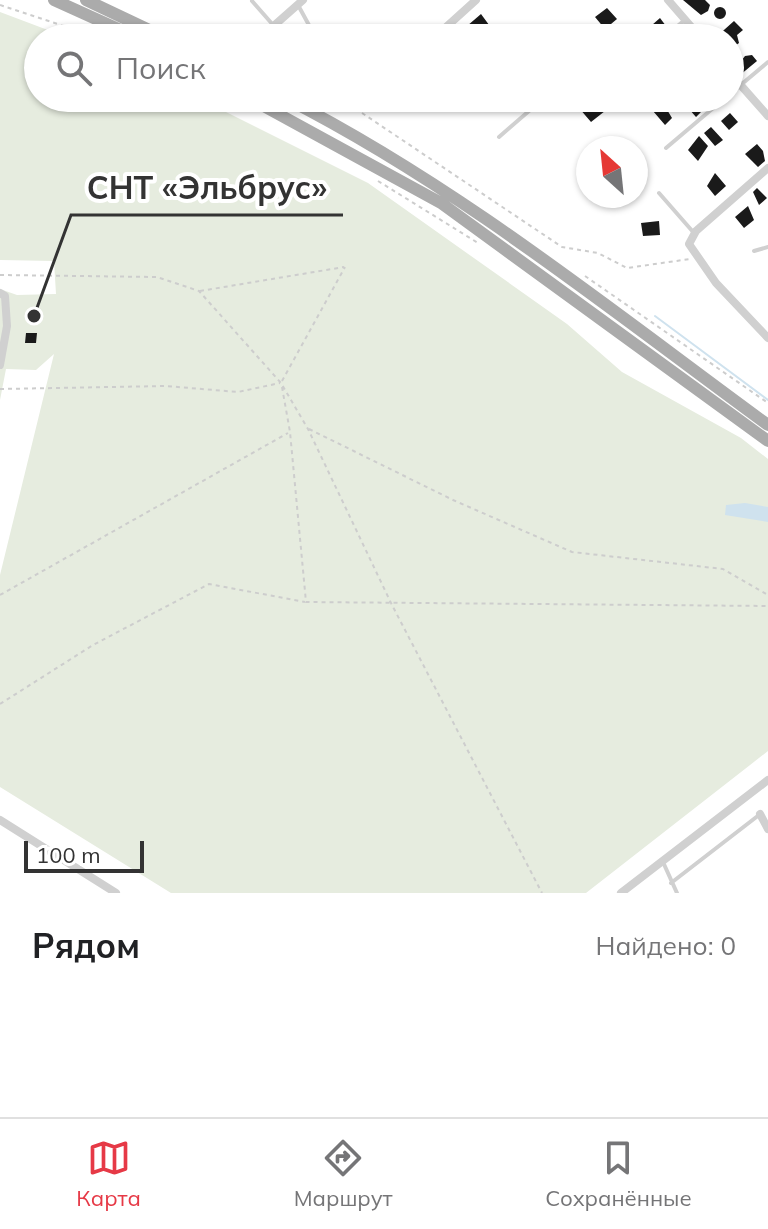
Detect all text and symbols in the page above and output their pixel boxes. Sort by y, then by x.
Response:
search box [24,24,744,112]
icon: search [52,46,96,90]
text: Поиск [116,49,206,87]
north arrow [576,136,648,208]
callout: СНТ «Эльбрус» [71,159,343,215]
text: СНТ «Эльбрус» [87,167,327,207]
scale bar [24,837,144,873]
text: 100 m [36,841,101,869]
text: Рядом [32,924,140,967]
text: Найдено: 0 [596,929,736,962]
tab: Карта [76,1136,141,1212]
tab: Маршрут [294,1136,393,1212]
tab: Сохранённые [545,1136,692,1212]

